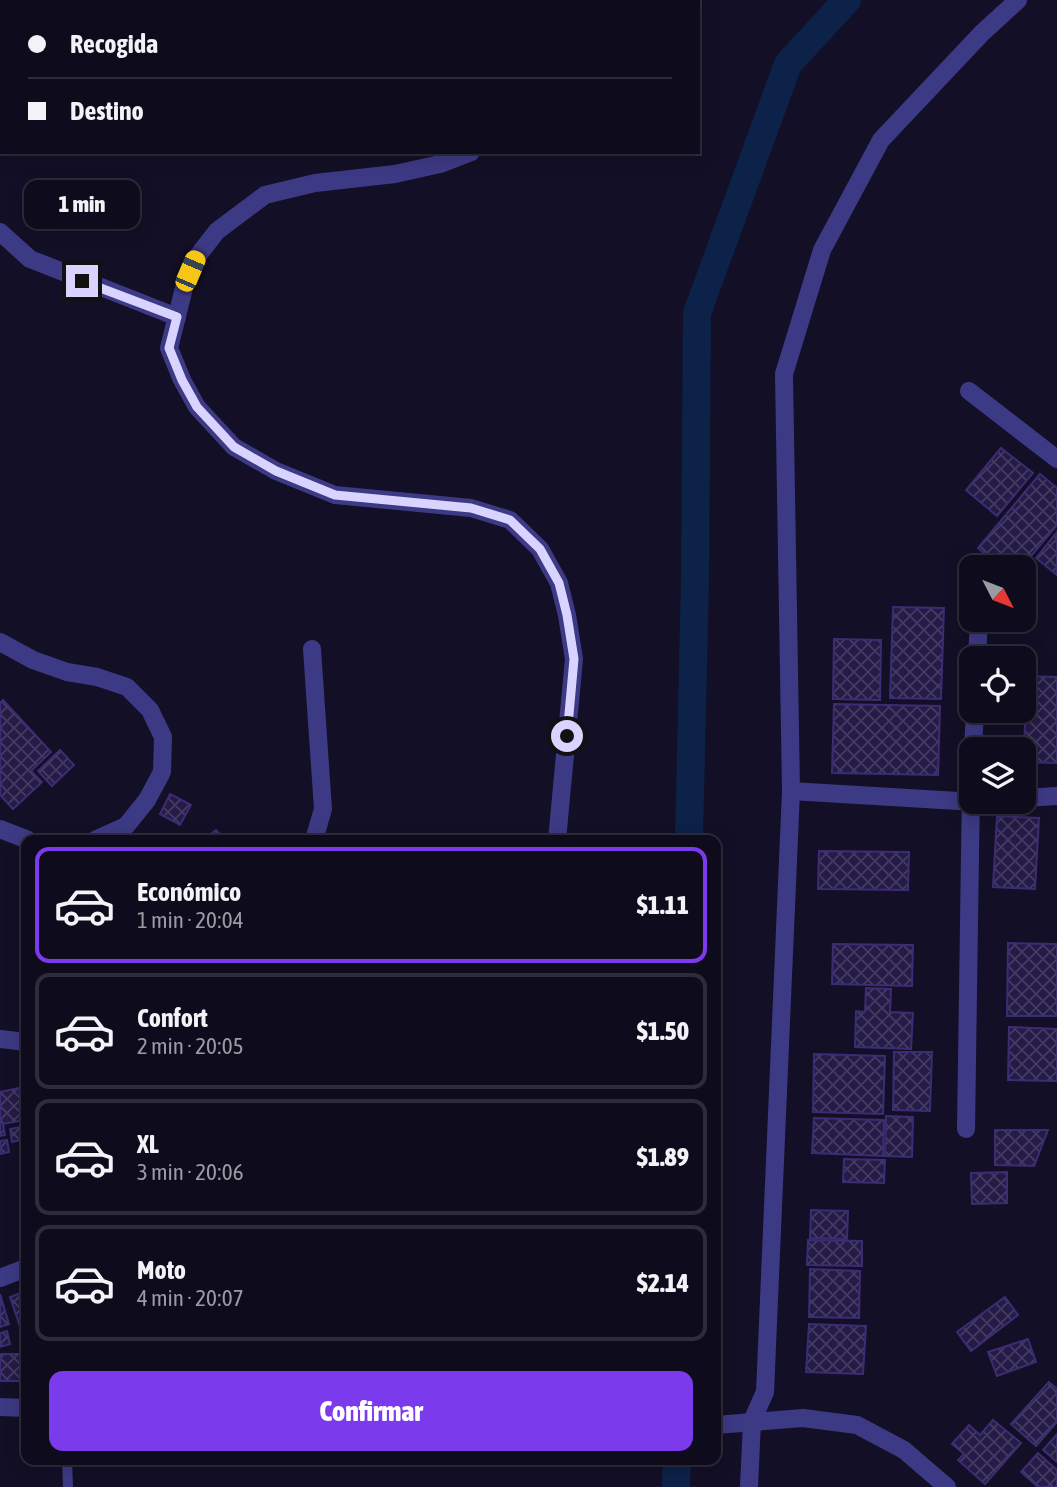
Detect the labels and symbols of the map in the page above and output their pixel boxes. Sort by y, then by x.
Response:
callout: 1 min [24,180,140,229]
car [173,248,208,294]
route end [66,265,98,297]
north arrow [959,555,1036,632]
route start [551,720,583,752]

